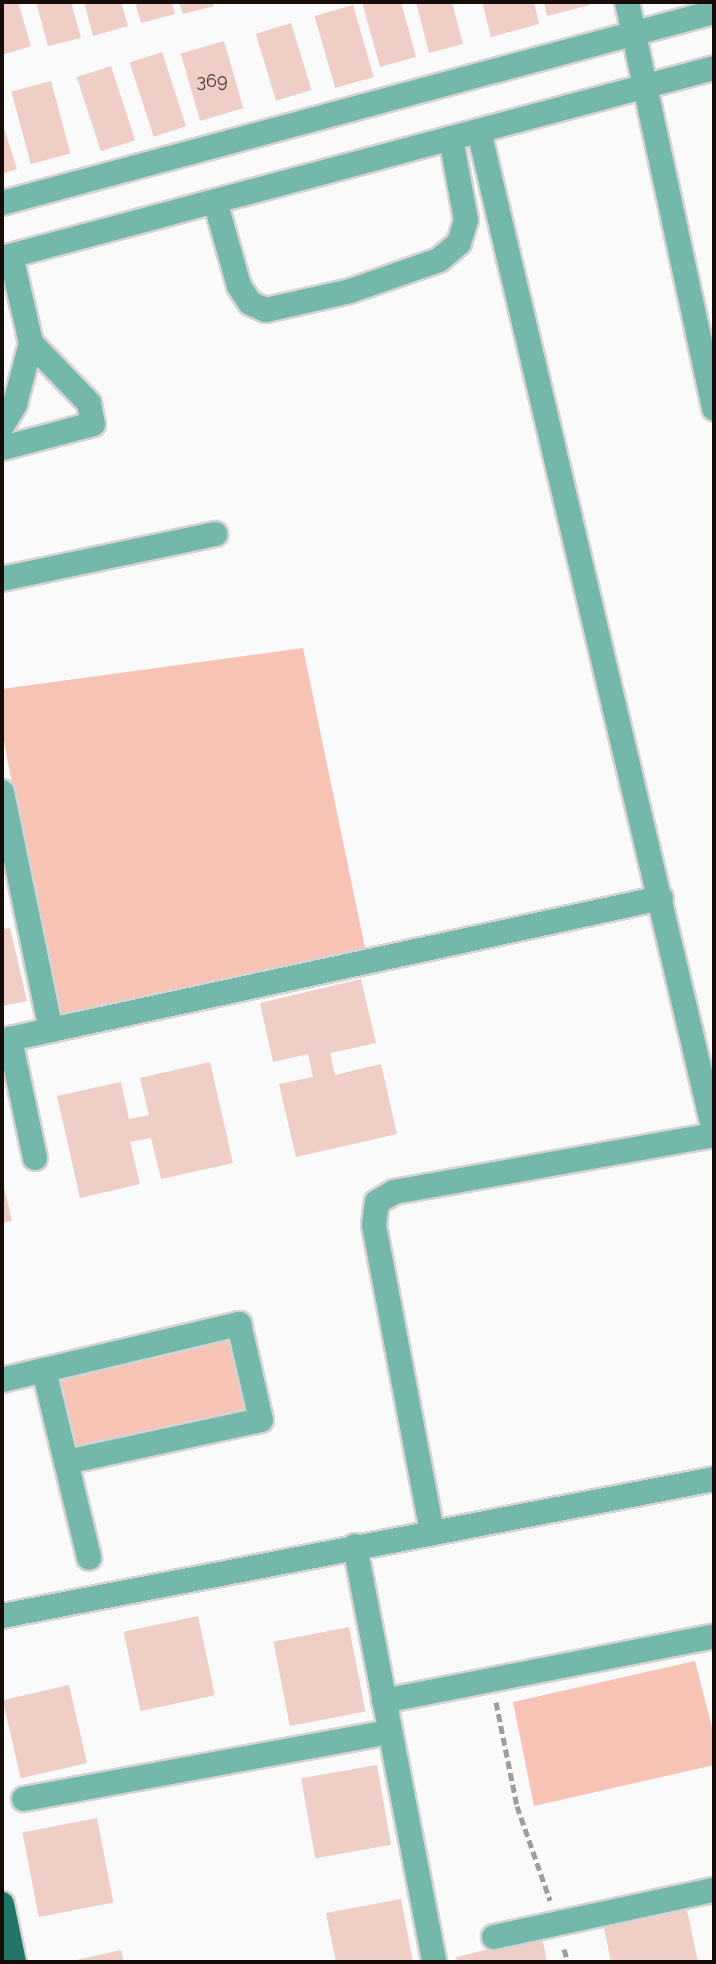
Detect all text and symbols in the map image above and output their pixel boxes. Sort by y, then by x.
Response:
house number: 369 [196,70,228,92]

